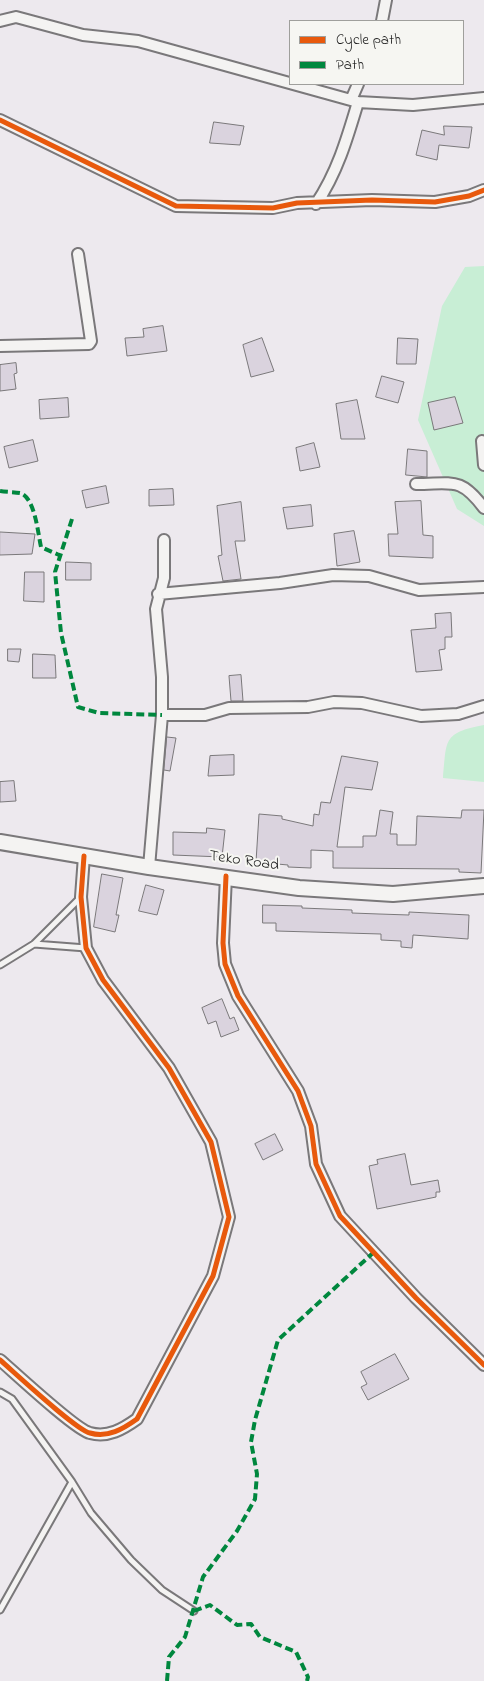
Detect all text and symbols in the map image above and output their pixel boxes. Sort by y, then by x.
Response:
legend [289,20,464,85]
text: Cycle path [336,29,401,51]
text: Path [336,54,364,76]
street label: Teko Road [208,848,280,876]

